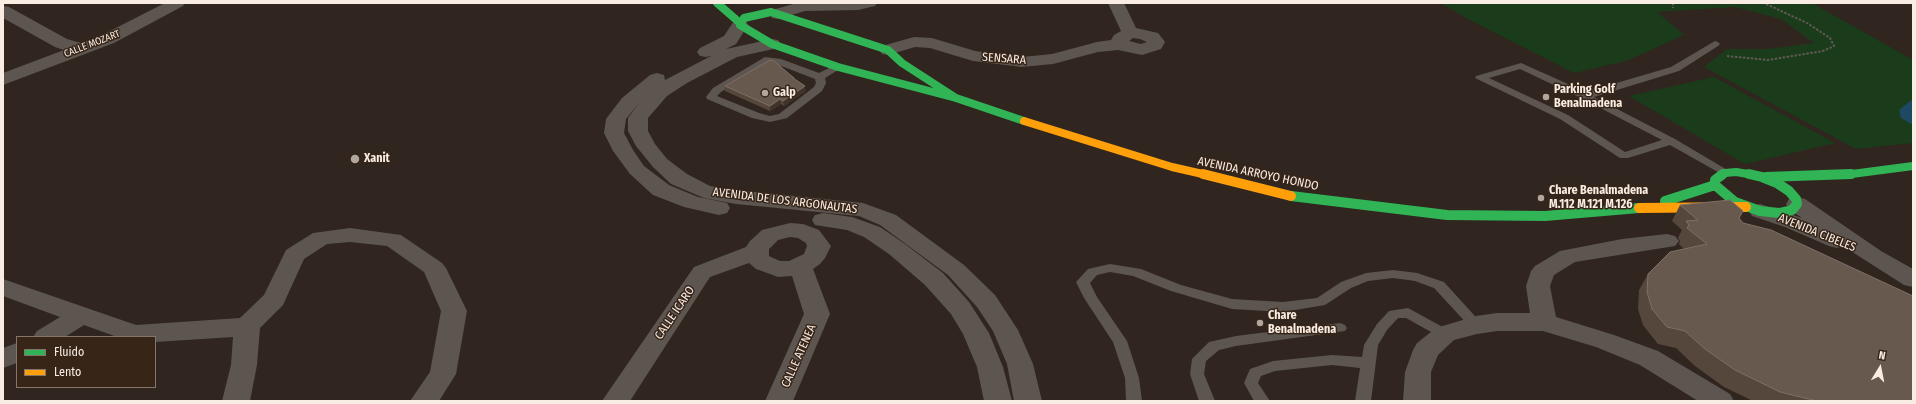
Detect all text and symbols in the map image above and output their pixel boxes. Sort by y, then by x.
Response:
street label: CALLE MOZART [62,28,122,60]
street label: SENSARA [982,50,1026,68]
place label: Parking Golf Benalmadena [1554,83,1622,111]
place label: Galp [773,86,796,100]
marker: Galp [760,88,770,98]
marker: Parking Golf Benalmadena [1541,92,1551,102]
place label: Xanit [364,152,390,166]
marker: Xanit [349,153,361,165]
street label: AVENIDA ARROYO HONDO [1196,154,1320,194]
place label: Chare Benalmadena M.112 M.121 M.126 [1549,184,1648,212]
street label: AVENIDA DE LOS ARGONAUTAS [712,185,858,217]
marker: Chare Benalmadena M.112 M.121 M.126 [1536,193,1546,203]
street label: AVENIDA CIBELES [1776,211,1858,255]
street label: CALLE ICARO [652,284,698,342]
place label: Chare Benalmadena [1268,309,1336,337]
marker: Chare Benalmadena [1255,318,1265,328]
street label: CALLE ATENEA [779,322,819,390]
legend [16,336,156,388]
text: Fluido [54,345,84,359]
north arrow [1860,348,1900,388]
text: N [1878,349,1887,363]
text: Lento [54,365,81,379]

